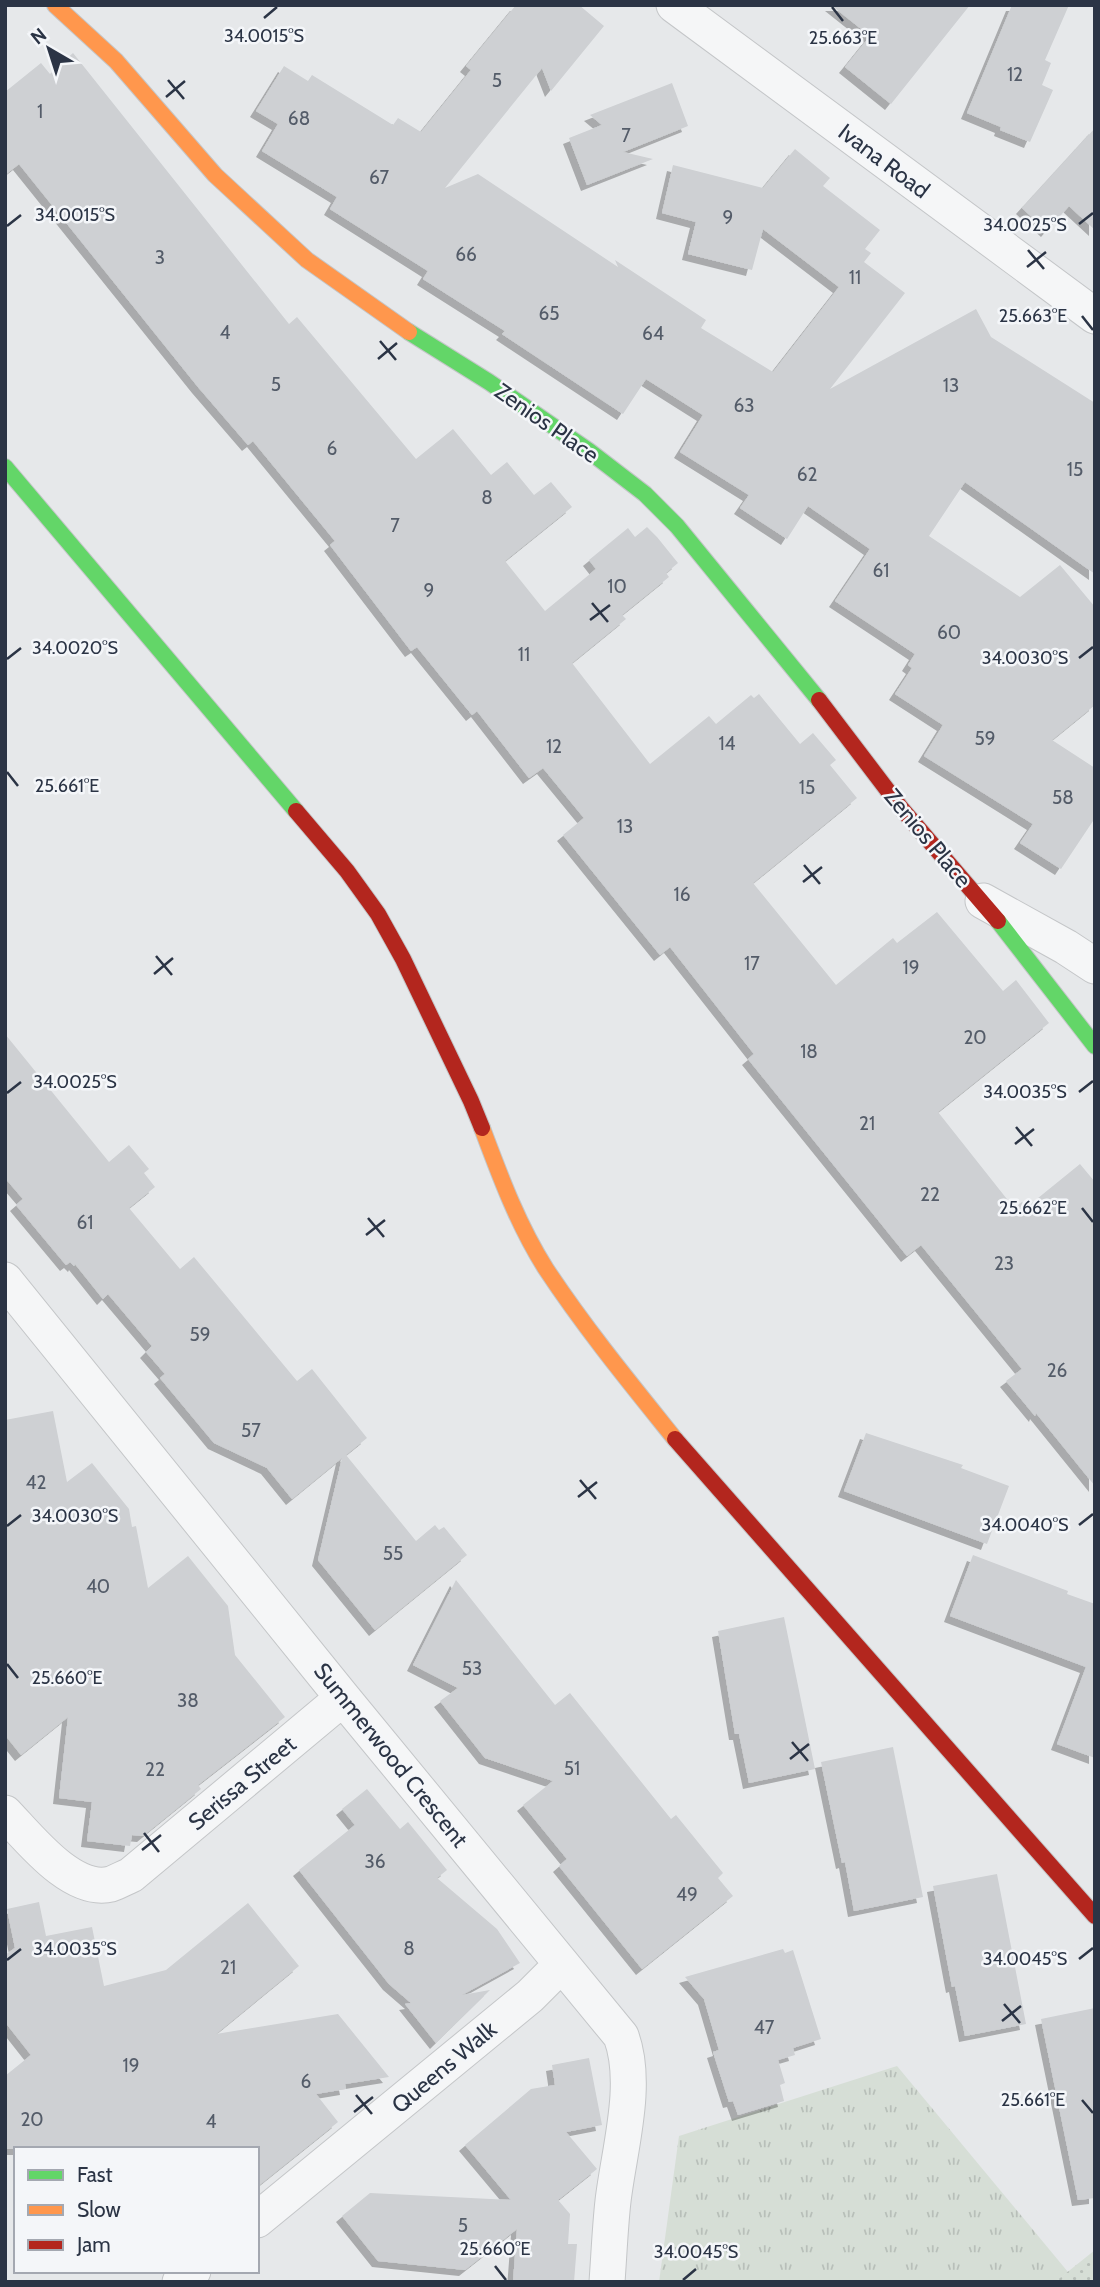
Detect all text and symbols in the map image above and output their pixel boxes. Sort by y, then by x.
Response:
north arrow [14,14,84,84]
text: N [26,23,51,49]
text: 34.0015°S [224,25,304,47]
text: 25.663°E [809,27,877,49]
house number: 12 [1007,63,1023,86]
house number: 5 [492,69,502,92]
house number: 1 [37,100,43,123]
house number: 68 [288,107,310,130]
street label: Ivana Road [833,118,935,204]
house number: 7 [621,124,631,147]
house number: 67 [369,166,390,189]
text: 34.0015°S [35,204,115,226]
house number: 9 [723,206,733,229]
text: 34.0025°S [983,214,1067,236]
house number: 66 [455,243,477,266]
house number: 3 [155,246,165,269]
house number: 11 [849,266,861,289]
house number: 65 [538,302,560,325]
text: 25.663°E [999,305,1067,327]
house number: 4 [220,321,231,344]
house number: 64 [642,322,664,345]
house number: 5 [271,373,281,396]
house number: 13 [943,374,959,397]
street label: Zenios Place [490,377,605,469]
house number: 63 [733,394,755,417]
house number: 6 [327,437,337,460]
house number: 15 [1067,458,1083,481]
house number: 62 [797,463,817,486]
house number: 8 [481,486,493,509]
house number: 7 [390,514,400,537]
house number: 61 [873,559,889,582]
house number: 10 [607,575,627,598]
house number: 9 [424,579,434,602]
house number: 60 [937,621,961,644]
text: 34.0020°S [32,637,118,659]
house number: 11 [518,643,530,666]
text: 34.0030°S [982,647,1068,669]
house number: 59 [974,727,996,750]
house number: 14 [718,732,736,755]
house number: 12 [546,735,562,758]
text: 25.661°E [35,775,99,797]
house number: 15 [799,776,815,799]
street label: Zenios Place [879,783,978,893]
house number: 58 [1052,786,1074,809]
house number: 13 [617,815,633,838]
house number: 16 [674,883,691,906]
house number: 17 [744,952,760,975]
house number: 19 [903,956,920,979]
house number: 20 [963,1026,987,1049]
house number: 18 [800,1040,818,1063]
text: 34.0025°S [33,1071,117,1093]
text: 34.0035°S [983,1081,1067,1103]
house number: 21 [859,1112,875,1135]
house number: 22 [920,1183,940,1206]
text: 25.662°E [999,1197,1067,1219]
house number: 61 [77,1211,93,1234]
house number: 23 [994,1252,1014,1275]
house number: 59 [189,1323,211,1346]
house number: 26 [1047,1359,1067,1382]
house number: 57 [241,1419,261,1442]
house number: 42 [26,1471,46,1494]
text: 34.0030°S [32,1505,118,1527]
text: 34.0040°S [981,1514,1069,1536]
house number: 55 [383,1542,403,1565]
house number: 40 [86,1575,110,1598]
street label: Summerwood Crescent [308,1657,474,1853]
house number: 53 [462,1657,482,1680]
text: 25.660°E [31,1667,103,1689]
house number: 38 [177,1689,199,1712]
street label: Serissa Street [183,1730,302,1836]
house number: 51 [564,1757,580,1780]
house number: 22 [145,1758,165,1781]
house number: 36 [364,1850,386,1873]
house number: 49 [676,1883,698,1906]
house number: 8 [403,1937,415,1960]
text: 34.0035°S [33,1938,117,1960]
text: 34.0045°S [983,1948,1067,1970]
house number: 21 [220,1956,236,1979]
street label: Queens Walk [386,2015,503,2119]
house number: 47 [754,2016,775,2039]
house number: 19 [123,2054,140,2077]
house number: 6 [301,2070,311,2093]
text: 25.661°E [1001,2089,1065,2111]
house number: 20 [20,2108,44,2131]
house number: 4 [206,2110,217,2133]
legend [14,2147,259,2273]
text: Fast [77,2162,113,2187]
text: Slow [77,2197,121,2222]
house number: 5 [458,2214,468,2237]
text: Jam [76,2232,111,2257]
text: 25.660°E [459,2238,531,2260]
text: 34.0045°S [654,2241,738,2263]

